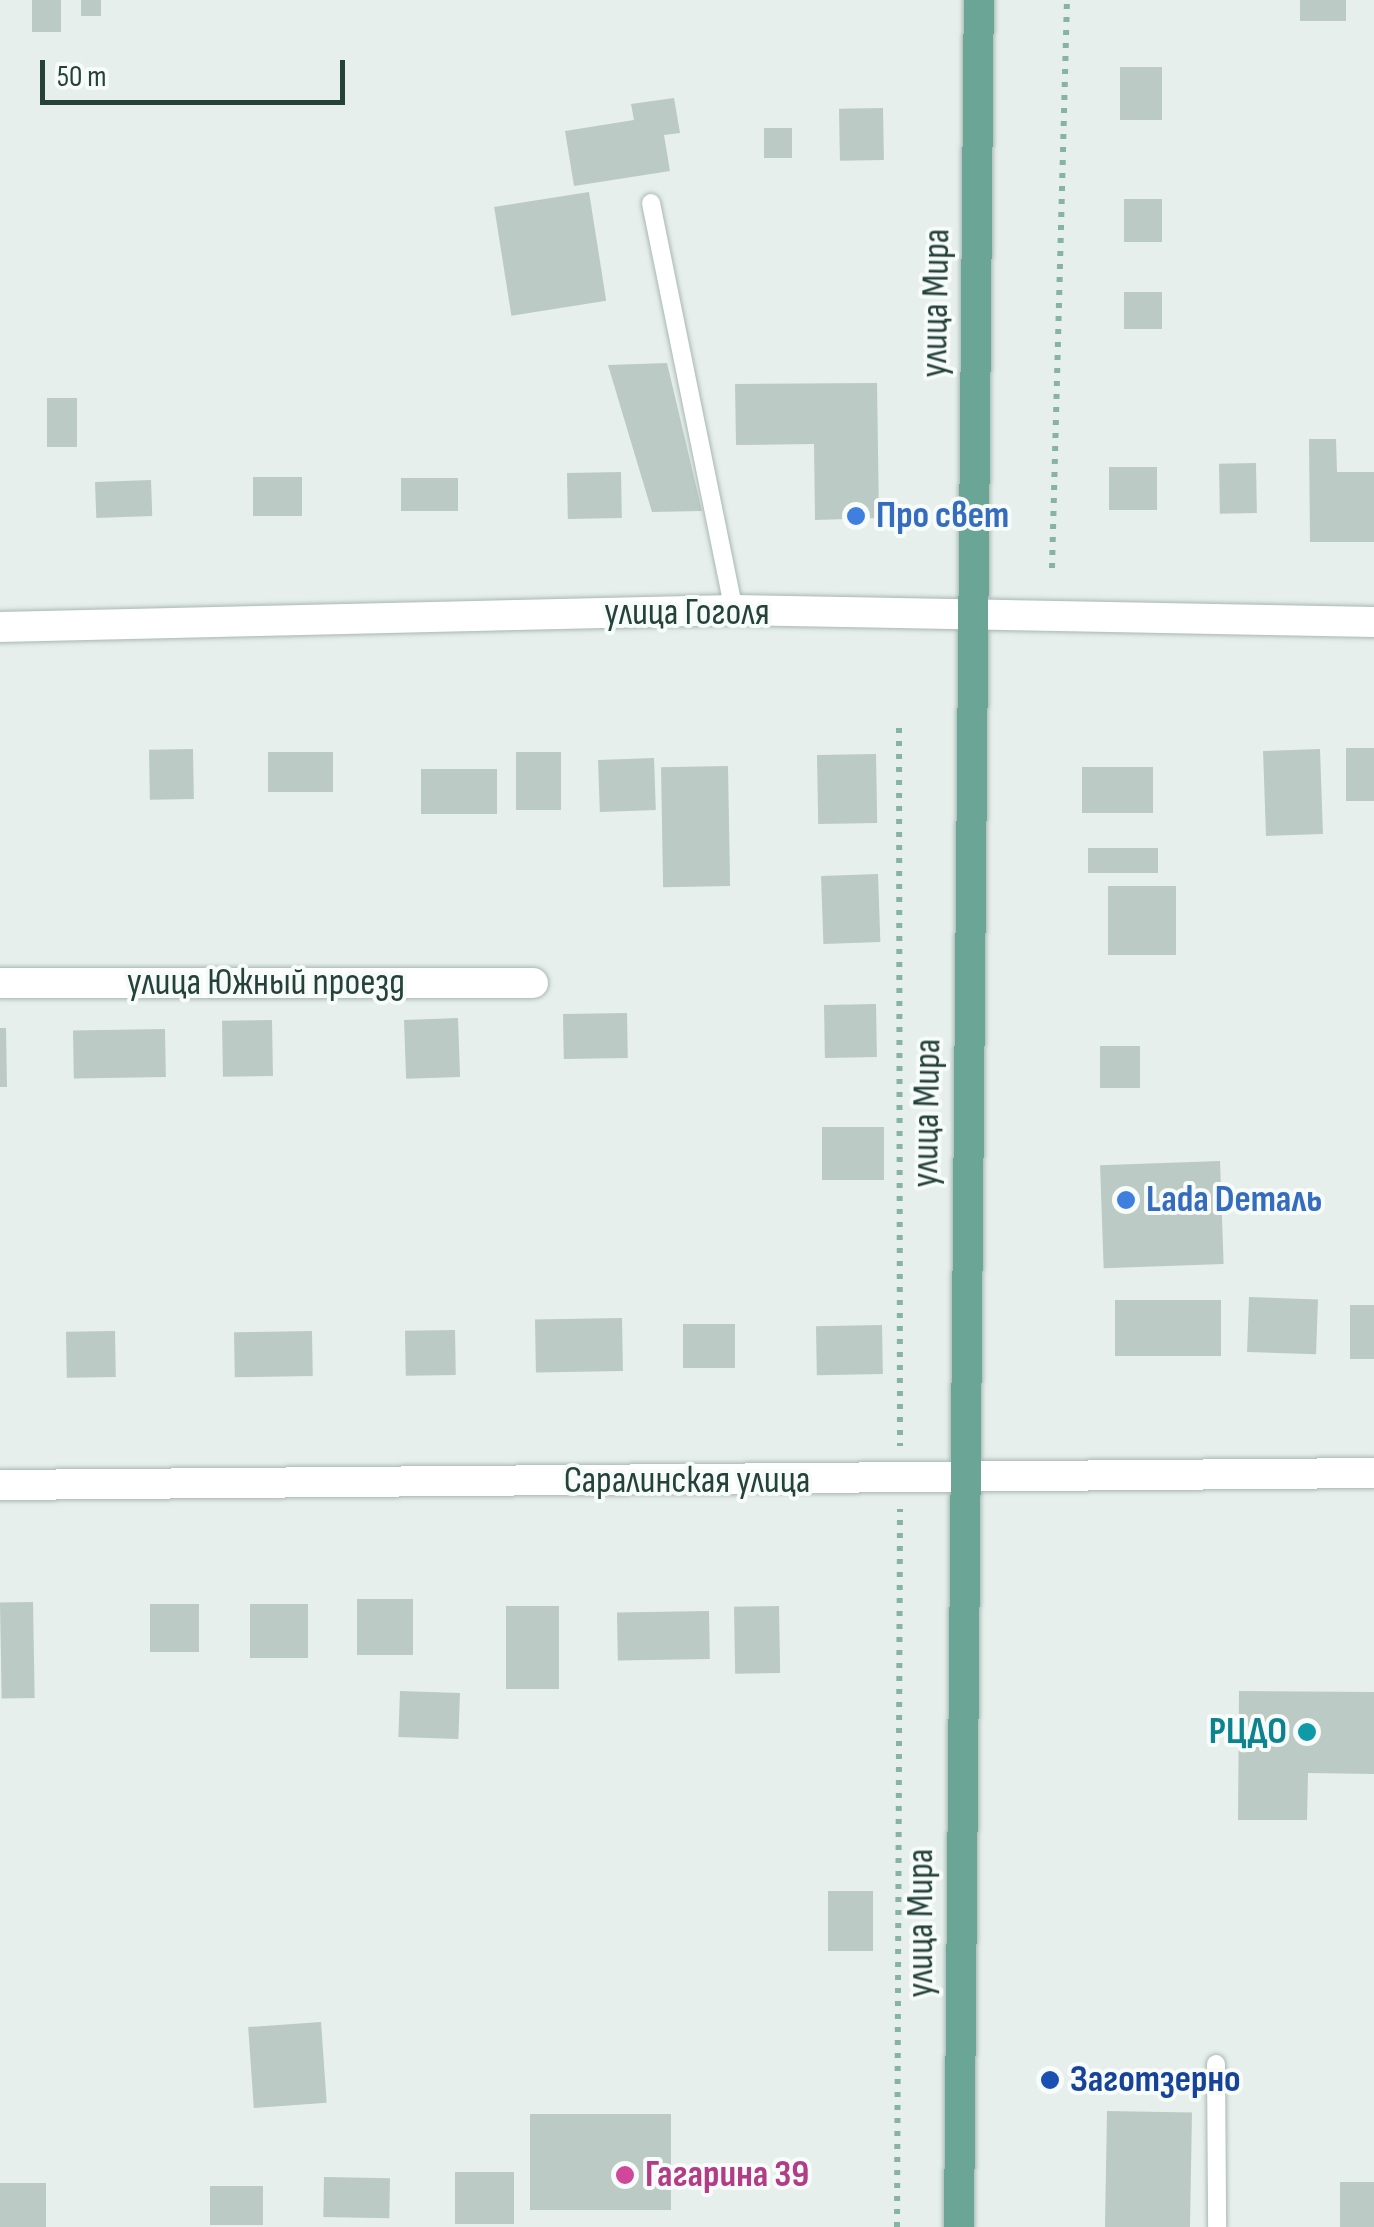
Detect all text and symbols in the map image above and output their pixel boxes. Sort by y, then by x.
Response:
scale bar [45,40,350,102]
text: 50 m [57,59,106,95]
street label: улица Мира [912,228,960,378]
place label: Про свет [876,493,1009,539]
marker: Про свет [845,505,867,527]
street label: улица Гоголя [604,590,770,636]
street label: улица Южный проезд [127,960,405,1006]
street label: улица Мира [903,1038,951,1188]
place label: Lada Dеталь [1146,1177,1322,1223]
marker: Lada Dеталь [1115,1189,1137,1211]
street label: Саралинская улица [564,1458,810,1504]
place label: РЦДО [1209,1709,1287,1755]
marker: РЦДО [1296,1721,1318,1743]
street label: улица Мира [898,1849,944,1997]
place label: Заготзерно [1070,2057,1241,2103]
marker: Заготзерно [1039,2069,1061,2091]
place label: Гагарина 39 [645,2152,809,2198]
marker: Гагарина 39 [614,2164,636,2186]

